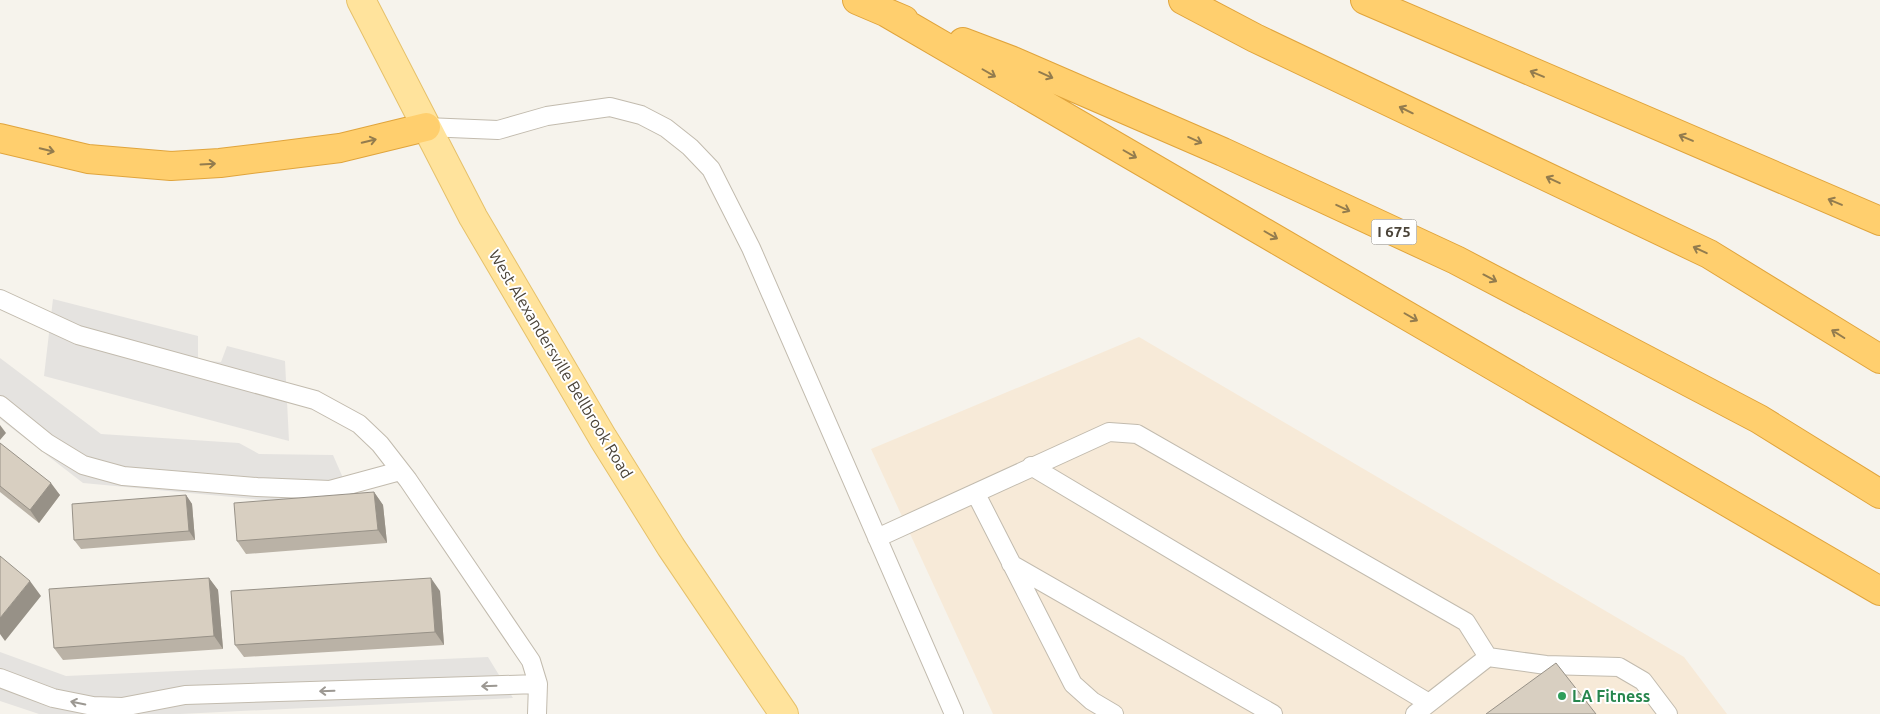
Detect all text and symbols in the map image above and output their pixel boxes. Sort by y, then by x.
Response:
one-way arrow [982,68,996,78]
one-way arrow [1530,68,1545,78]
one-way arrow [1038,71,1053,81]
one-way arrow [1399,105,1414,115]
one-way arrow [1679,132,1694,142]
one-way arrow [361,136,377,145]
one-way arrow [1187,136,1202,146]
one-way arrow [39,146,55,155]
one-way arrow [1123,149,1137,159]
one-way arrow [200,159,216,168]
one-way arrow [1546,175,1561,185]
one-way arrow [1828,196,1843,206]
one-way arrow [1335,204,1350,213]
road number: I 675 [1372,220,1416,244]
one-way arrow [1263,231,1277,241]
one-way arrow [1692,244,1707,254]
street label: West Alexandersville Bellbrook Road [486,247,636,481]
one-way arrow [1482,273,1497,283]
one-way arrow [1404,313,1418,323]
one-way arrow [1832,328,1846,338]
one-way arrow [481,681,497,690]
one-way arrow [319,686,335,696]
place label: LA Fitness [1572,687,1650,705]
marker: LA Fitness [1556,690,1568,702]
one-way arrow [71,697,87,707]

